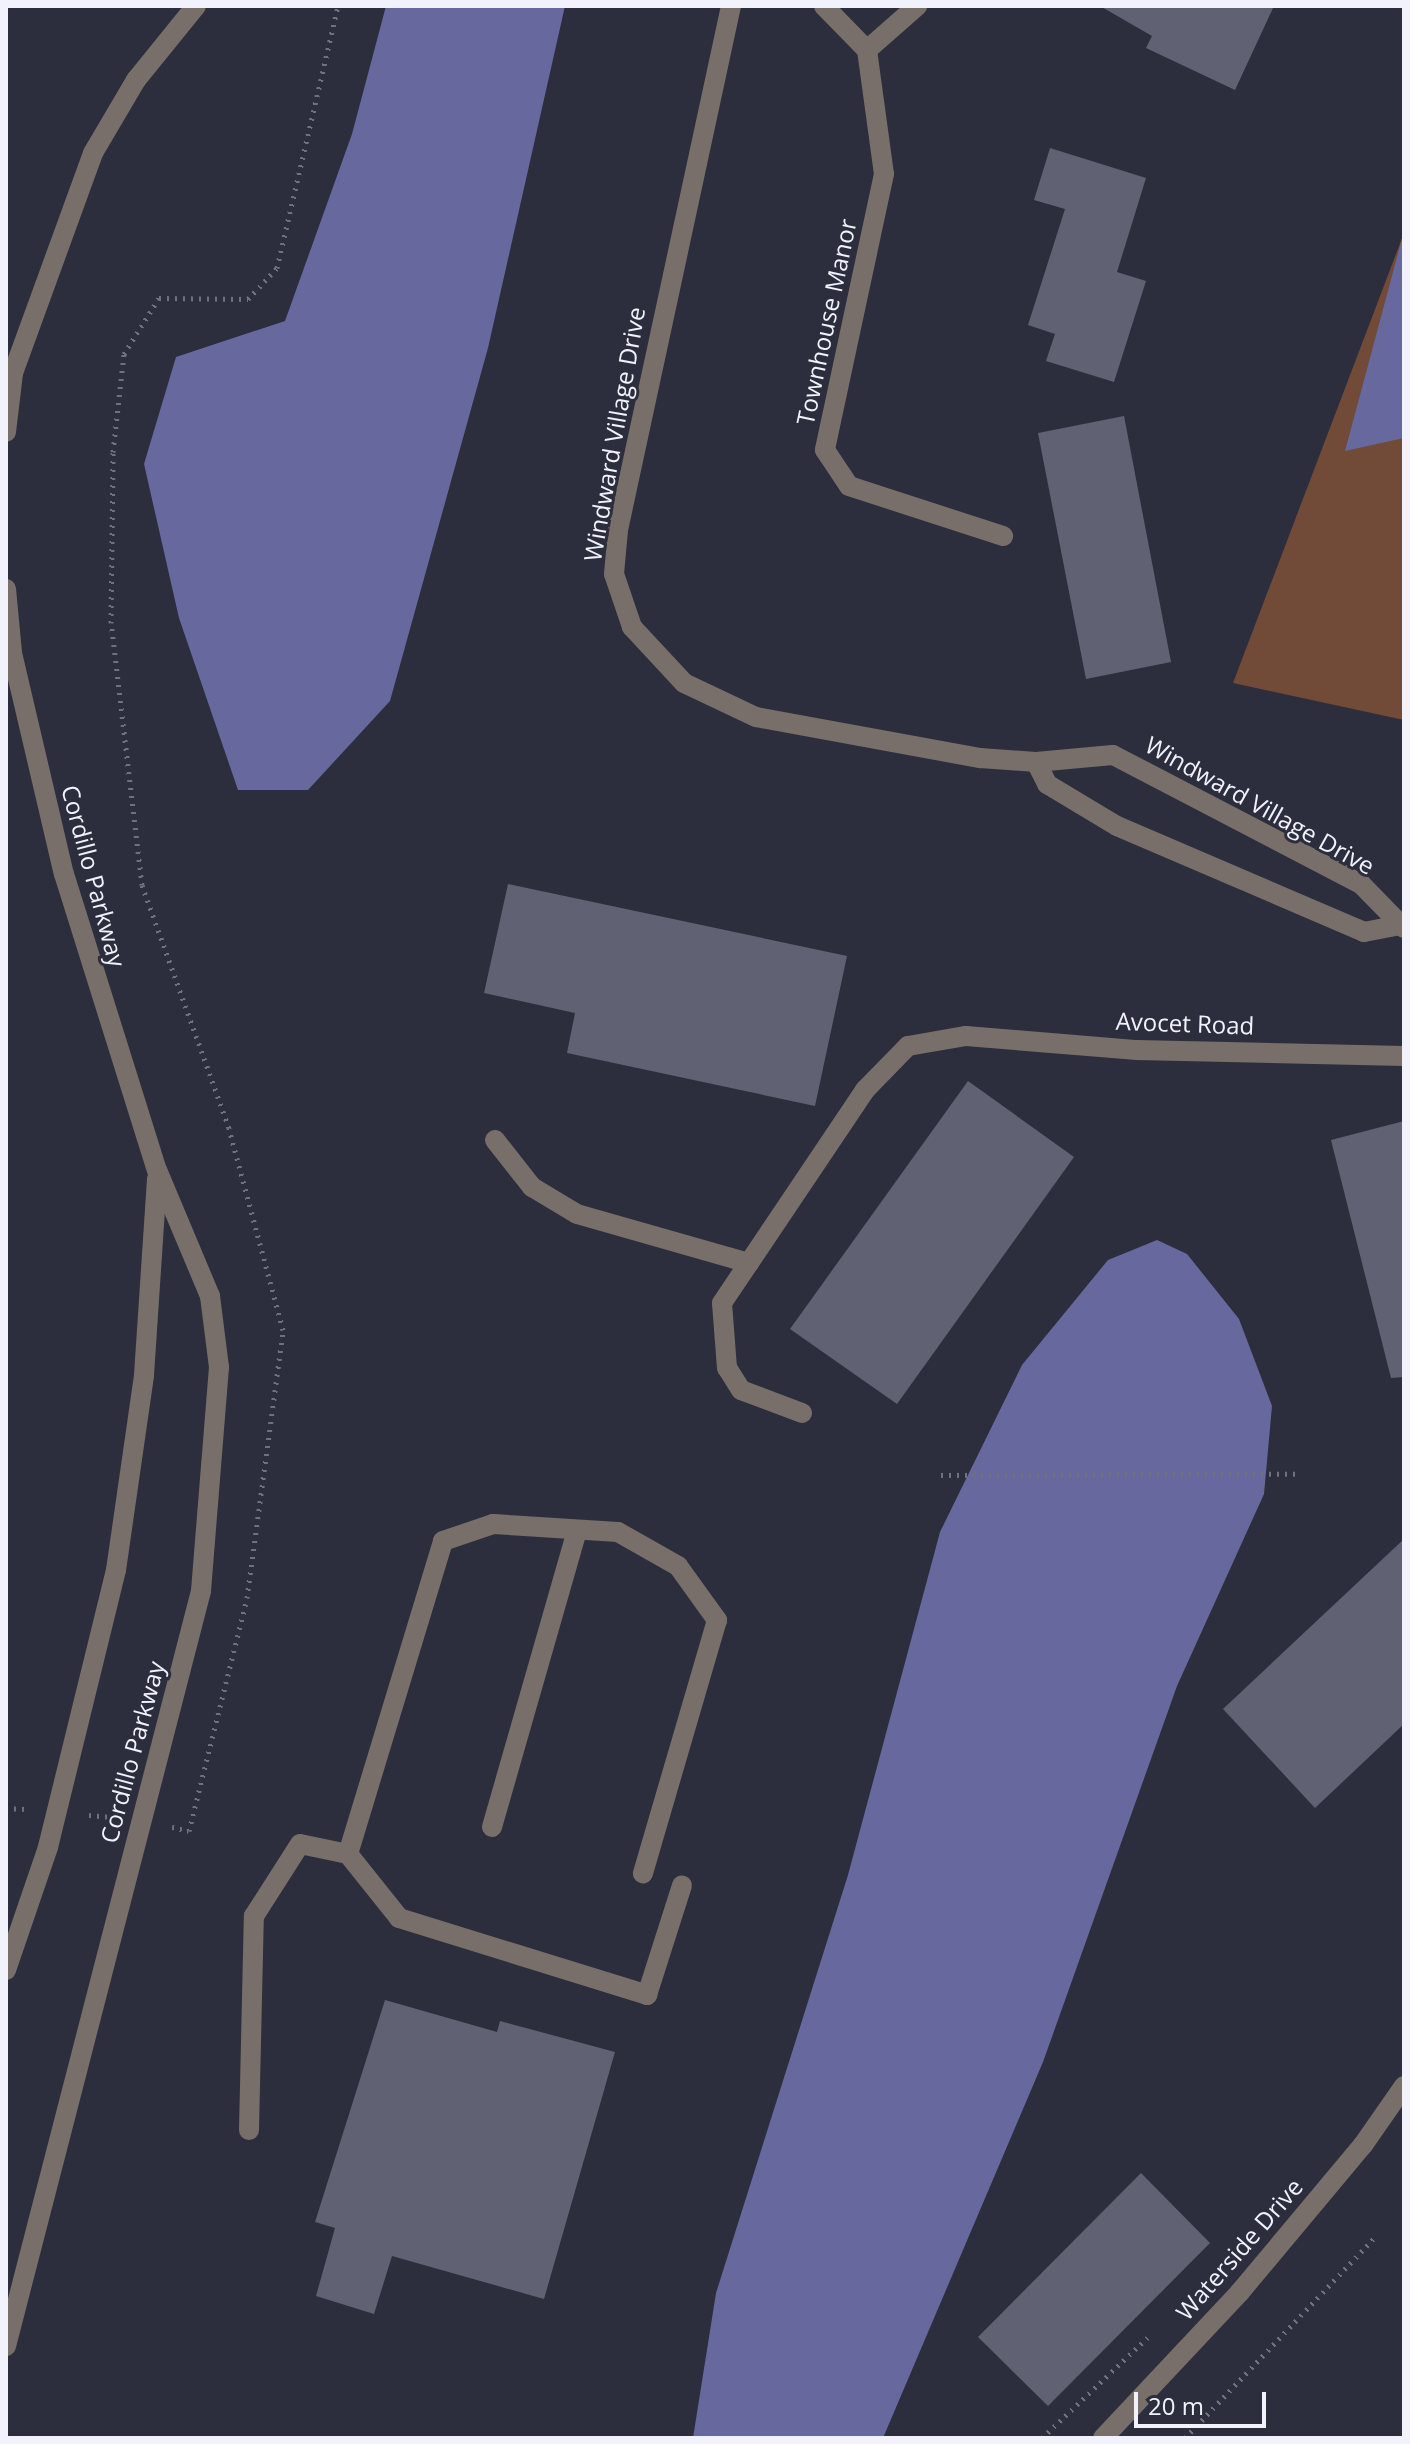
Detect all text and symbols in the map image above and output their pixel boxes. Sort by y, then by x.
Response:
street label: Townhouse Manor [790,216,862,428]
street label: Windward Village Drive [577,305,651,563]
street label: Windward Village Drive [1140,730,1380,880]
street label: Cordillo Parkway [56,782,132,970]
street label: Avocet Road [1115,1006,1255,1040]
street label: Cordillo Parkway [94,1658,170,1846]
street label: Waterside Drive [1170,2172,1308,2326]
scale bar [1138,2376,1270,2426]
text: 20 m [1148,2389,1204,2422]

